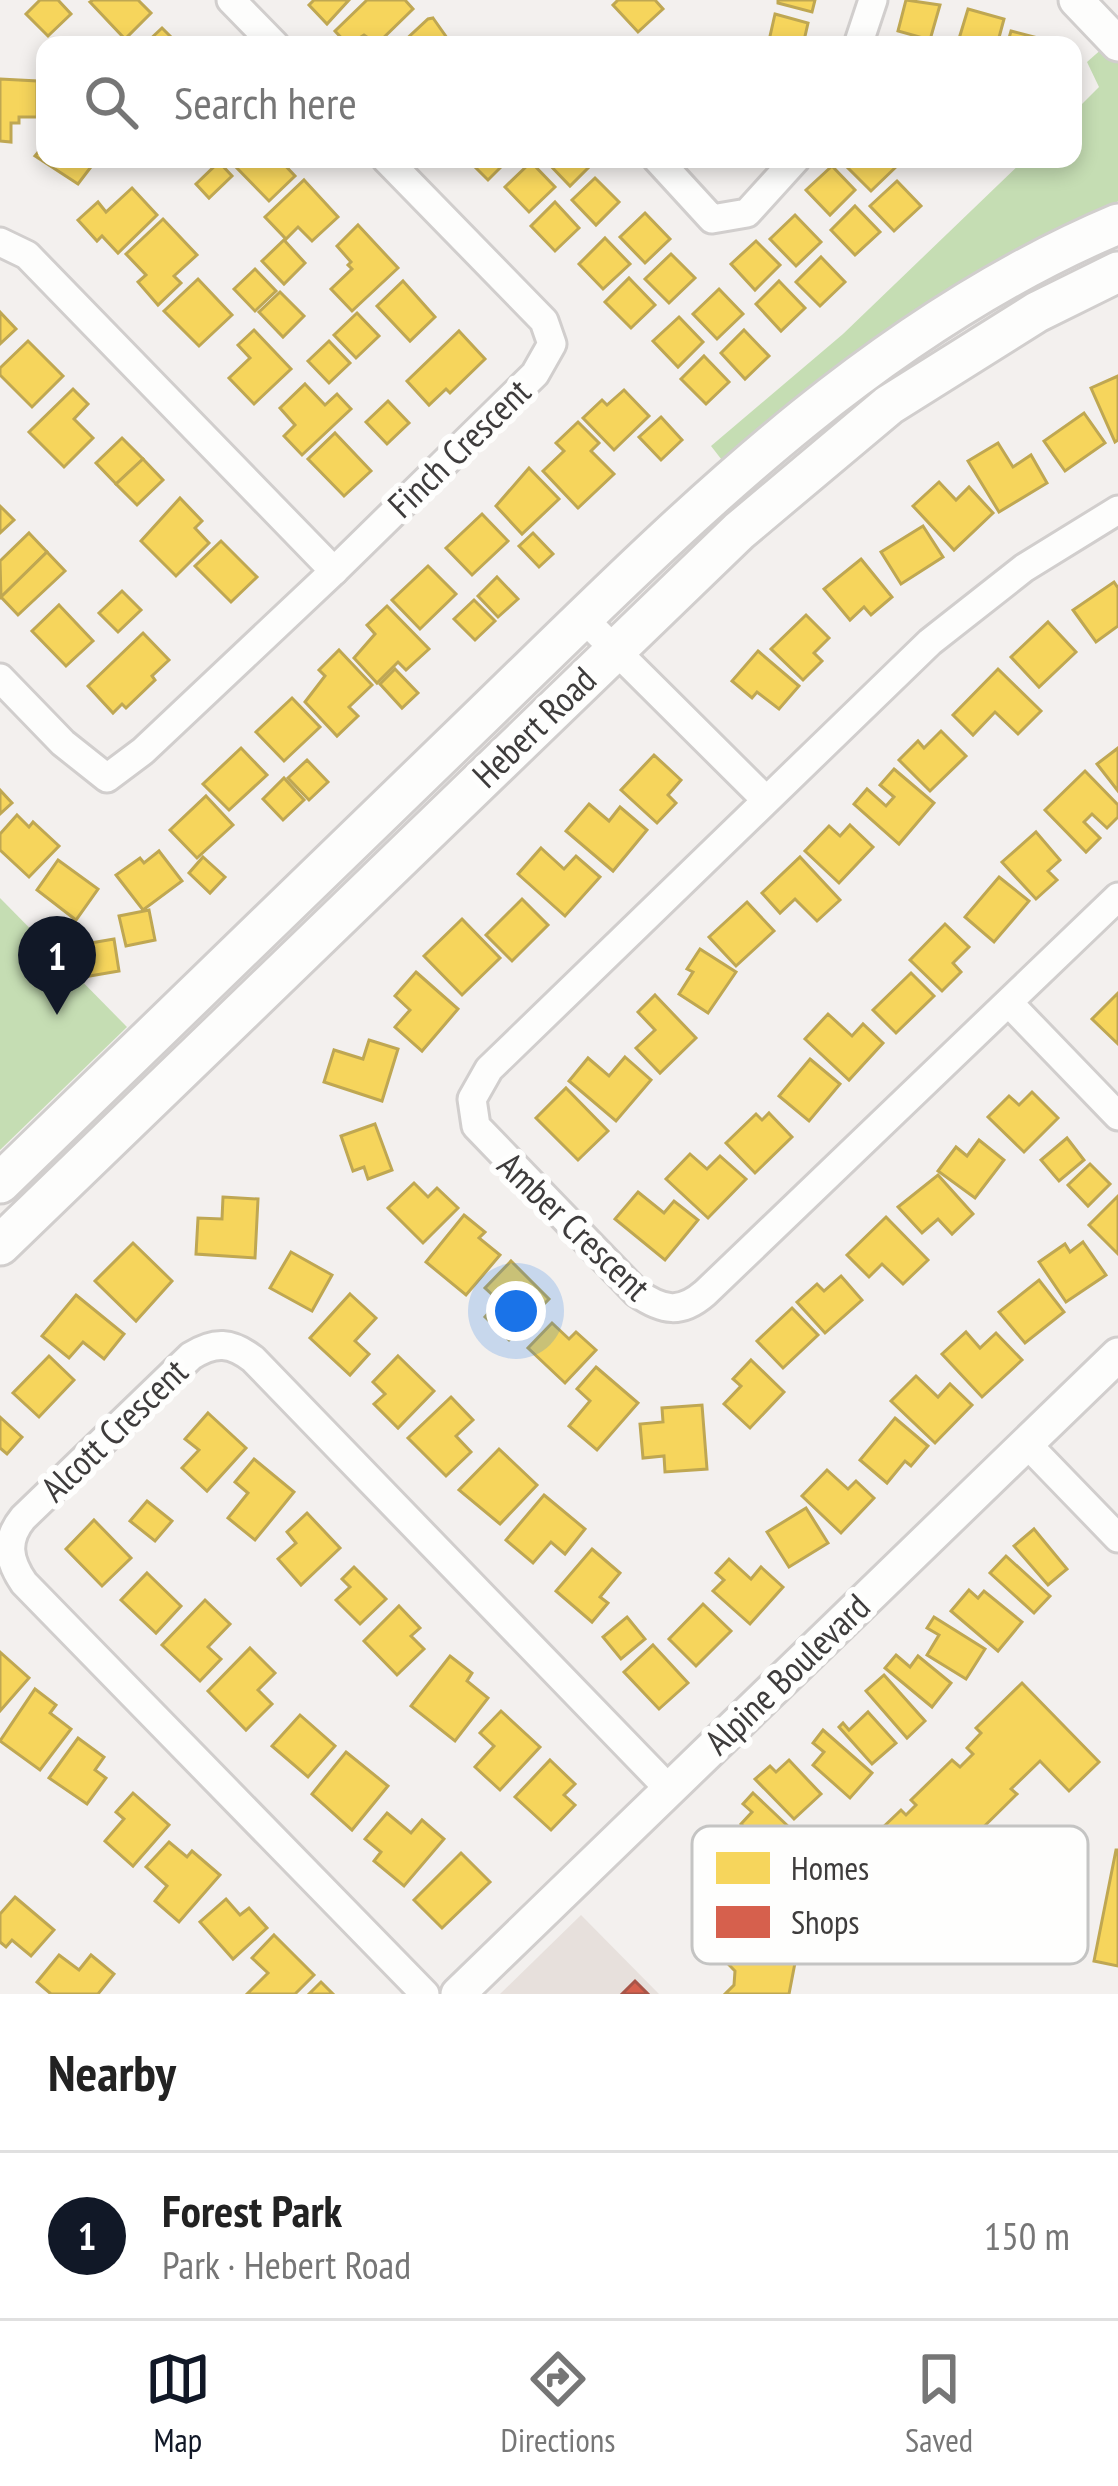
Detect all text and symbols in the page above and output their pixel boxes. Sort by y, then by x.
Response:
search box [36,36,1082,168]
icon: search [78,69,144,135]
text: Search here [174,73,357,131]
street label: Finch Crescent [377,368,540,527]
street label: Hebert Road [462,656,605,797]
pin: 1 [18,916,96,1015]
street label: Amber Crescent [488,1141,661,1310]
your location [486,1281,546,1341]
street label: Alcott Crescent [30,1348,197,1511]
street label: Alpine Boulevard [694,1583,879,1764]
legend [692,1826,1088,1964]
text: Homes [791,1846,869,1889]
text: Shops [791,1900,859,1943]
text: Nearby [48,2039,176,2105]
text: Forest Park [162,2181,342,2239]
text: 1 [78,2210,96,2261]
text: 150 m [984,2210,1070,2261]
text: Park · Hebert Road [162,2239,411,2290]
tab: Map [145,2346,211,2461]
tab: Directions [501,2346,615,2461]
tab: Saved [905,2346,973,2461]

